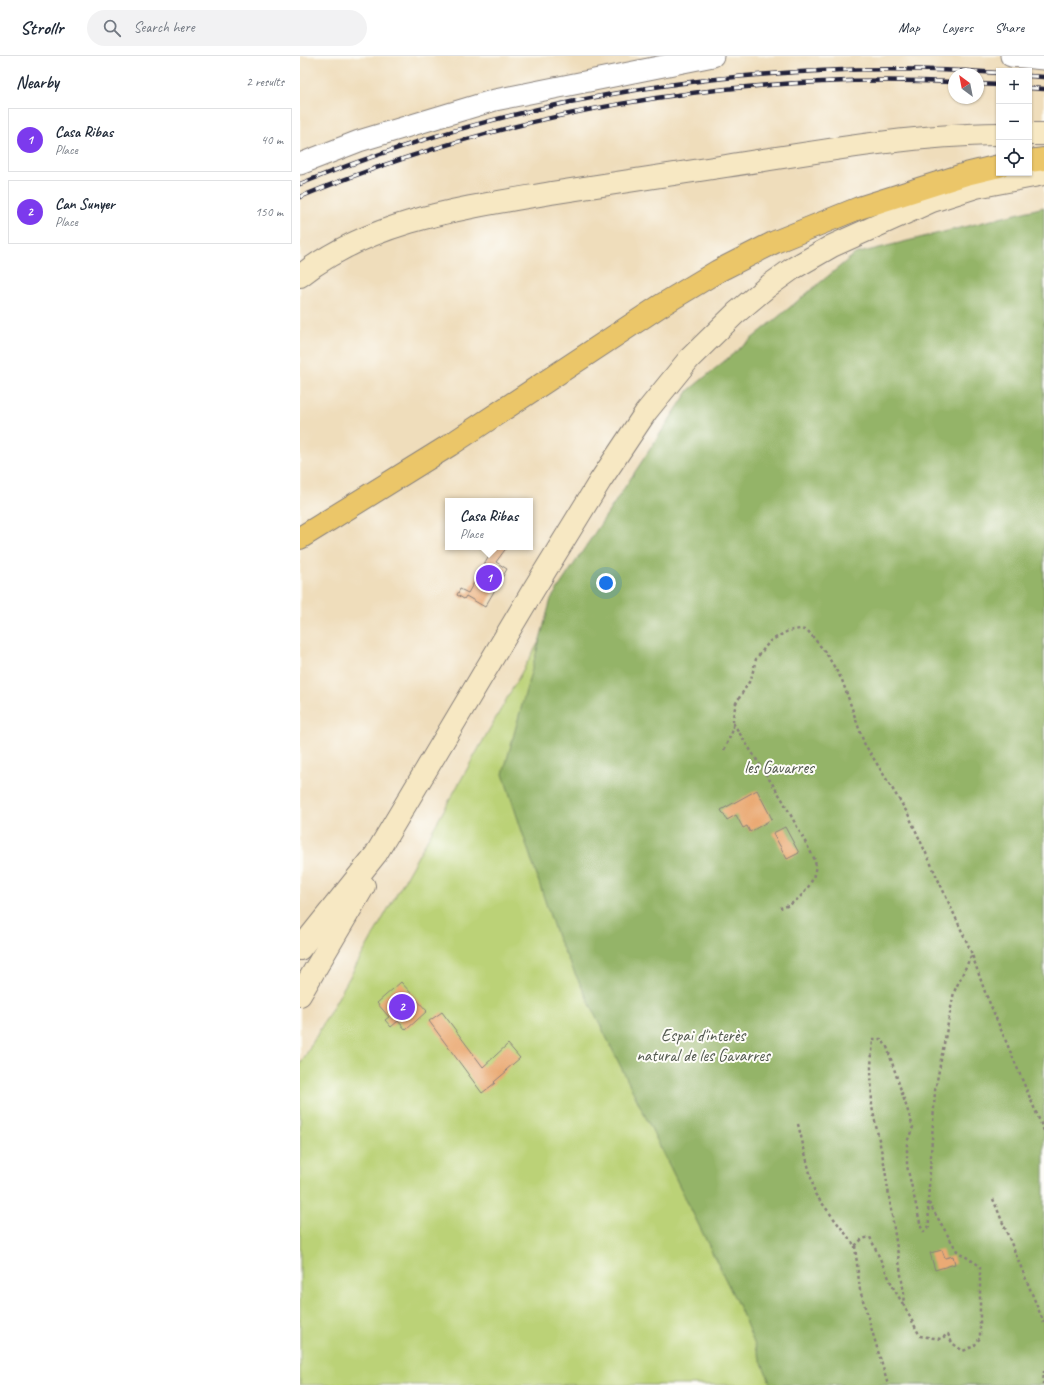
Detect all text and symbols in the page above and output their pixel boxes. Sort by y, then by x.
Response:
search box [87,10,367,46]
text: Strollr [20,16,63,40]
icon: search [101,17,123,39]
text: Search here [133,18,195,37]
text: Map [898,19,920,36]
text: Layers [942,19,973,36]
text: Share [995,19,1024,36]
north arrow [948,68,984,104]
map controls [996,68,1032,176]
button: + [996,68,1032,104]
text: Nearby [16,72,59,93]
text: 2 results [246,74,284,90]
button: − [996,104,1032,140]
text: Casa Ribas [55,123,113,142]
text: 1 [27,132,33,148]
text: 40 m [261,132,283,148]
button: locate [996,140,1032,176]
text: Place [55,142,78,158]
text: Can Sunyer [55,195,115,214]
text: 2 [27,204,33,220]
text: 150 m [255,204,283,220]
text: Place [55,214,78,230]
popup [445,498,533,550]
text: Casa Ribas [460,507,518,526]
text: Place [460,526,483,542]
pin: 1 [476,563,502,593]
your location [596,573,616,593]
park label: les Gavarres [744,757,816,778]
pin: 2 [389,992,415,1022]
park label: Espai d'interès natural de les Gavarres [636,1025,771,1066]

